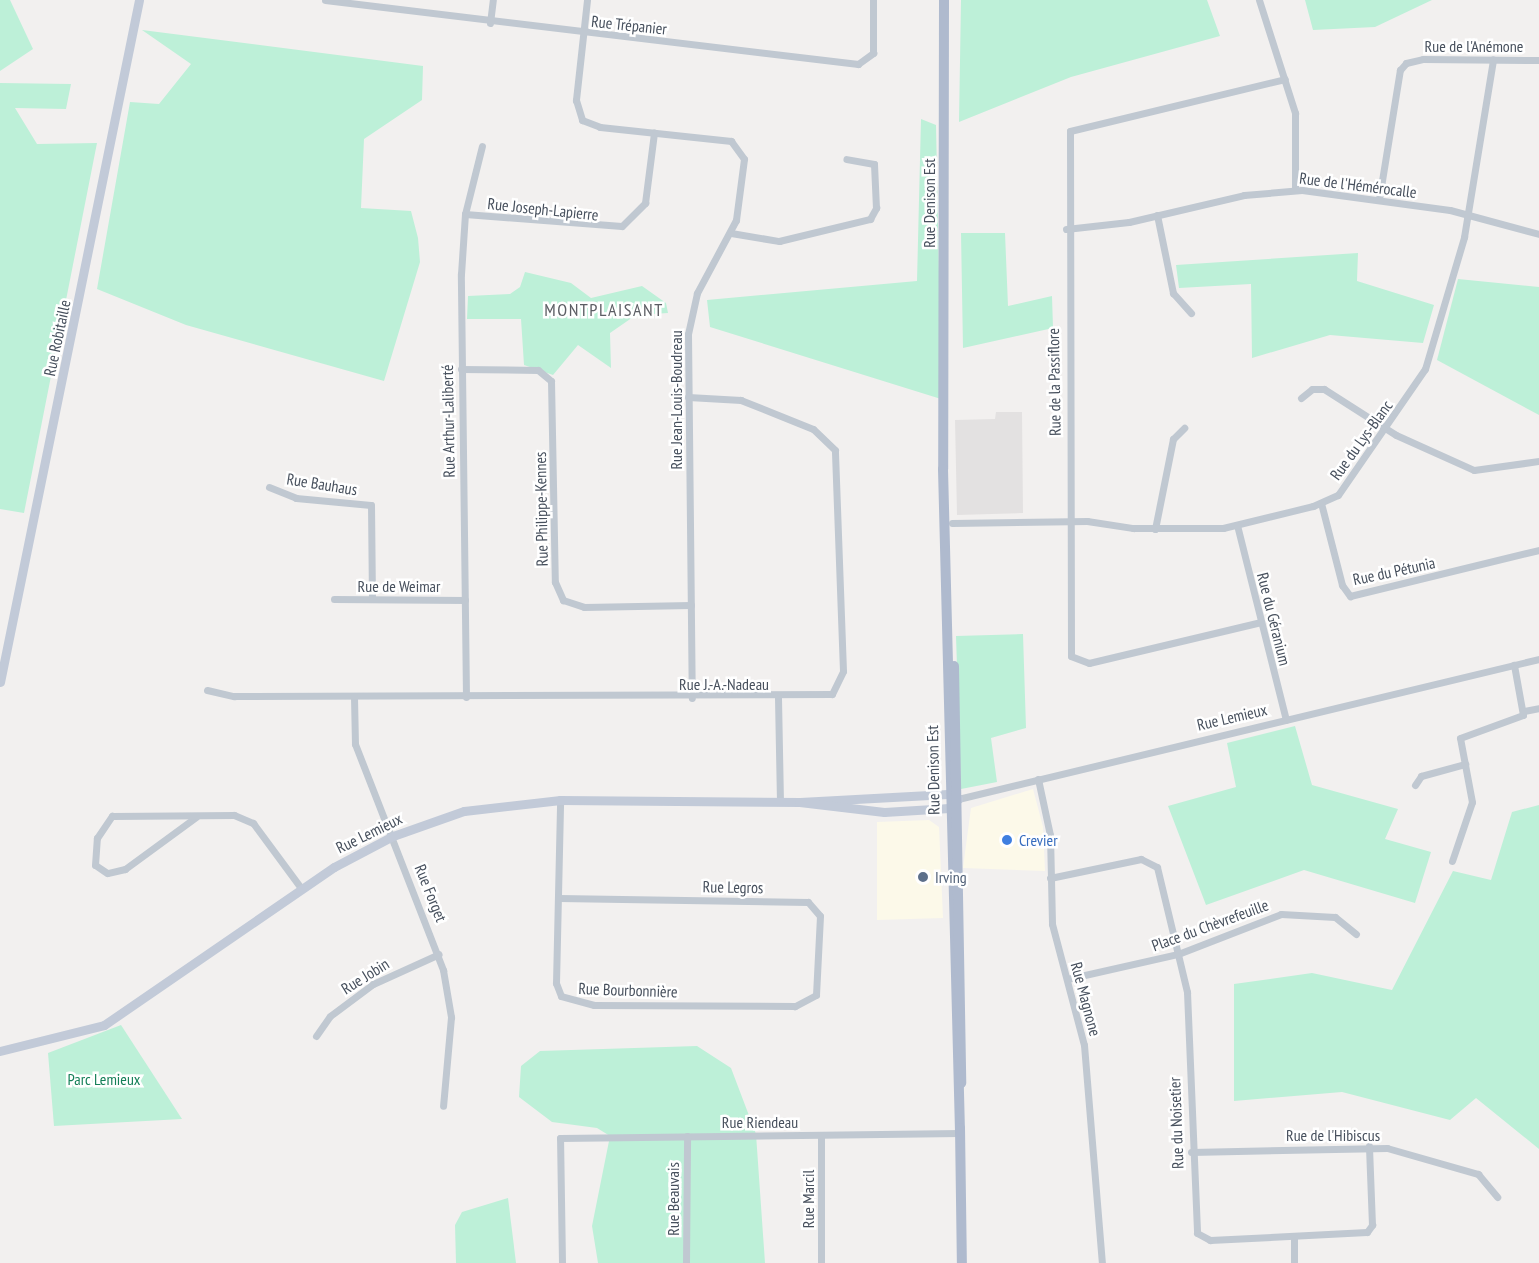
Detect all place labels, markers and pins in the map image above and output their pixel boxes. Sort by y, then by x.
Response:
place label: Crevier [1019,830,1058,850]
marker: Crevier [1000,833,1014,847]
place label: Irving [935,867,967,887]
marker: Irving [916,870,930,884]

